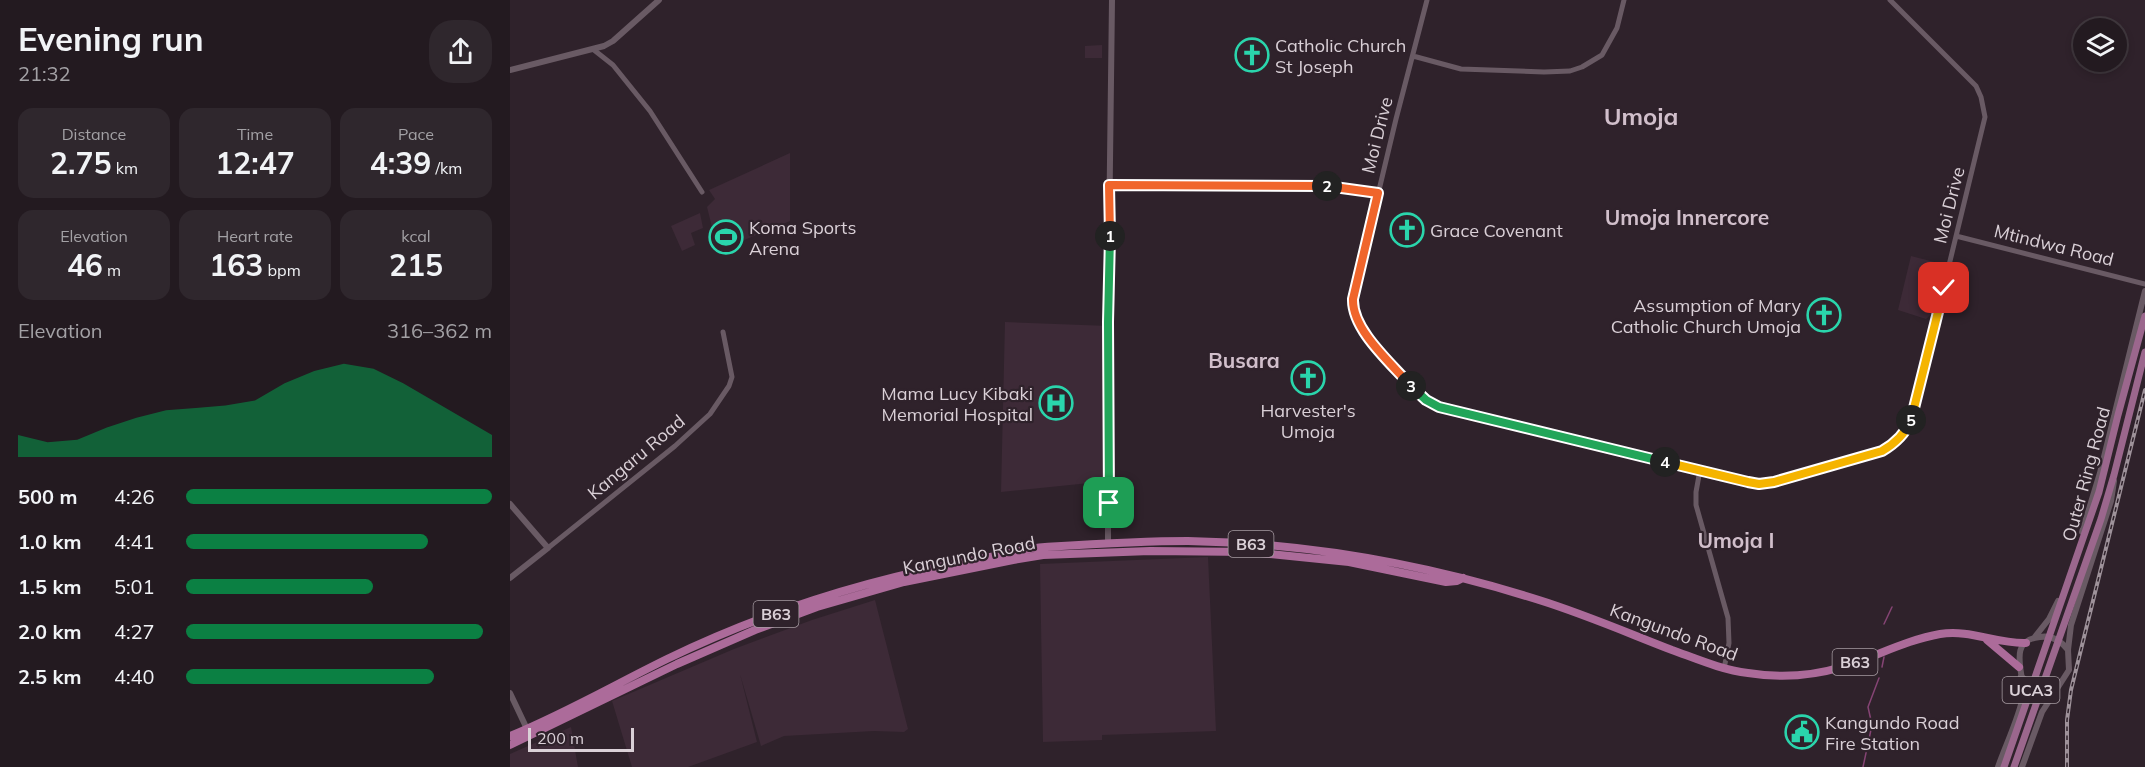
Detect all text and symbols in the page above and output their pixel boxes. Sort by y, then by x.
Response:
text: Evening run [18,18,204,59]
map controls [2073,18,2127,72]
button: layers [2073,18,2127,72]
button: share [429,20,492,83]
place label: Catholic Church St Joseph [1275,34,1406,78]
church icon: Catholic Church St Joseph [1234,37,1270,73]
text: 21:32 [18,61,71,86]
street label: Moi Drive [1356,94,1398,176]
district label: Umoja [1604,101,1678,131]
text: Distance [62,124,126,144]
text: Time [237,124,273,144]
text: Pace [398,124,434,144]
text: 2.75 [50,144,111,182]
text: 12:47 [215,144,295,182]
text: 4:39 [370,144,431,182]
text: km [111,158,138,178]
text: /km [431,158,462,178]
street label: Moi Drive [1928,164,1970,246]
pin: 2 [1312,171,1342,201]
text: 2 [1322,176,1332,196]
district label: Umoja Innercore [1605,204,1769,230]
church icon: Grace Covenant [1389,212,1425,248]
place label: Koma Sports Arena [749,216,856,260]
sports icon: Koma Sports Arena [708,219,744,255]
place label: Grace Covenant [1430,219,1563,242]
street label: Mtindwa Road [1992,219,2116,271]
pin: 1 [1095,221,1125,251]
text: Elevation [60,226,128,246]
text: Heart rate [217,226,293,246]
text: kcal [401,226,431,246]
text: 1 [1105,226,1115,246]
text: 46 [67,246,103,284]
text: 163 [209,246,263,284]
text: 215 [389,246,443,284]
text: m [103,260,121,280]
text: bpm [263,260,301,280]
pin [1918,262,1969,313]
icon: check [1927,271,1960,304]
place label: Assumption of Mary Catholic Church Umoja [1611,294,1801,338]
church icon: Assumption of Mary Catholic Church Umoja [1806,297,1842,333]
text: Elevation [18,318,103,343]
text: 316–362 m [387,318,492,343]
district label: Busara [1208,347,1280,373]
church icon: Harvester's Umoja [1290,360,1326,396]
pin: 3 [1396,371,1426,401]
text: 3 [1406,376,1416,396]
place label: Mama Lucy Kibaki Memorial Hospital [881,382,1033,426]
hospital icon: Mama Lucy Kibaki Memorial Hospital [1038,385,1074,421]
place label: Harvester's Umoja [1260,399,1356,443]
street label: Outer Ring Road [2057,404,2115,544]
pin: 5 [1896,405,1926,435]
street label: Kangaru Road [583,410,689,504]
text: 5 [1906,410,1916,430]
pin: 4 [1650,447,1680,477]
text: 4 [1660,452,1670,472]
pin [1083,477,1134,528]
text: 500 m [18,484,77,509]
text: 4:26 [114,484,155,509]
icon: arrive [1092,486,1125,519]
district label: Umoja I [1697,527,1775,553]
text: 1.0 km [18,529,81,554]
text: 4:41 [114,529,155,554]
street label: Kangundo Road [901,531,1037,579]
road number: B63 [1228,531,1274,557]
text: 1.5 km [18,574,81,599]
text: 5:01 [114,574,155,599]
street label: Kangundo Road [1607,598,1741,666]
road number: B63 [754,601,798,627]
text: 2.0 km [18,619,81,644]
text: 4:27 [114,619,155,644]
road number: B63 [1832,649,1878,675]
text: 2.5 km [18,664,81,689]
text: 4:40 [114,664,155,689]
road number: UCA3 [2002,677,2060,703]
place label: Kangundo Road Fire Station [1825,711,1959,755]
public building icon: Kangundo Road Fire Station [1784,714,1820,750]
scale bar [528,725,634,752]
text: 200 m [537,728,584,748]

